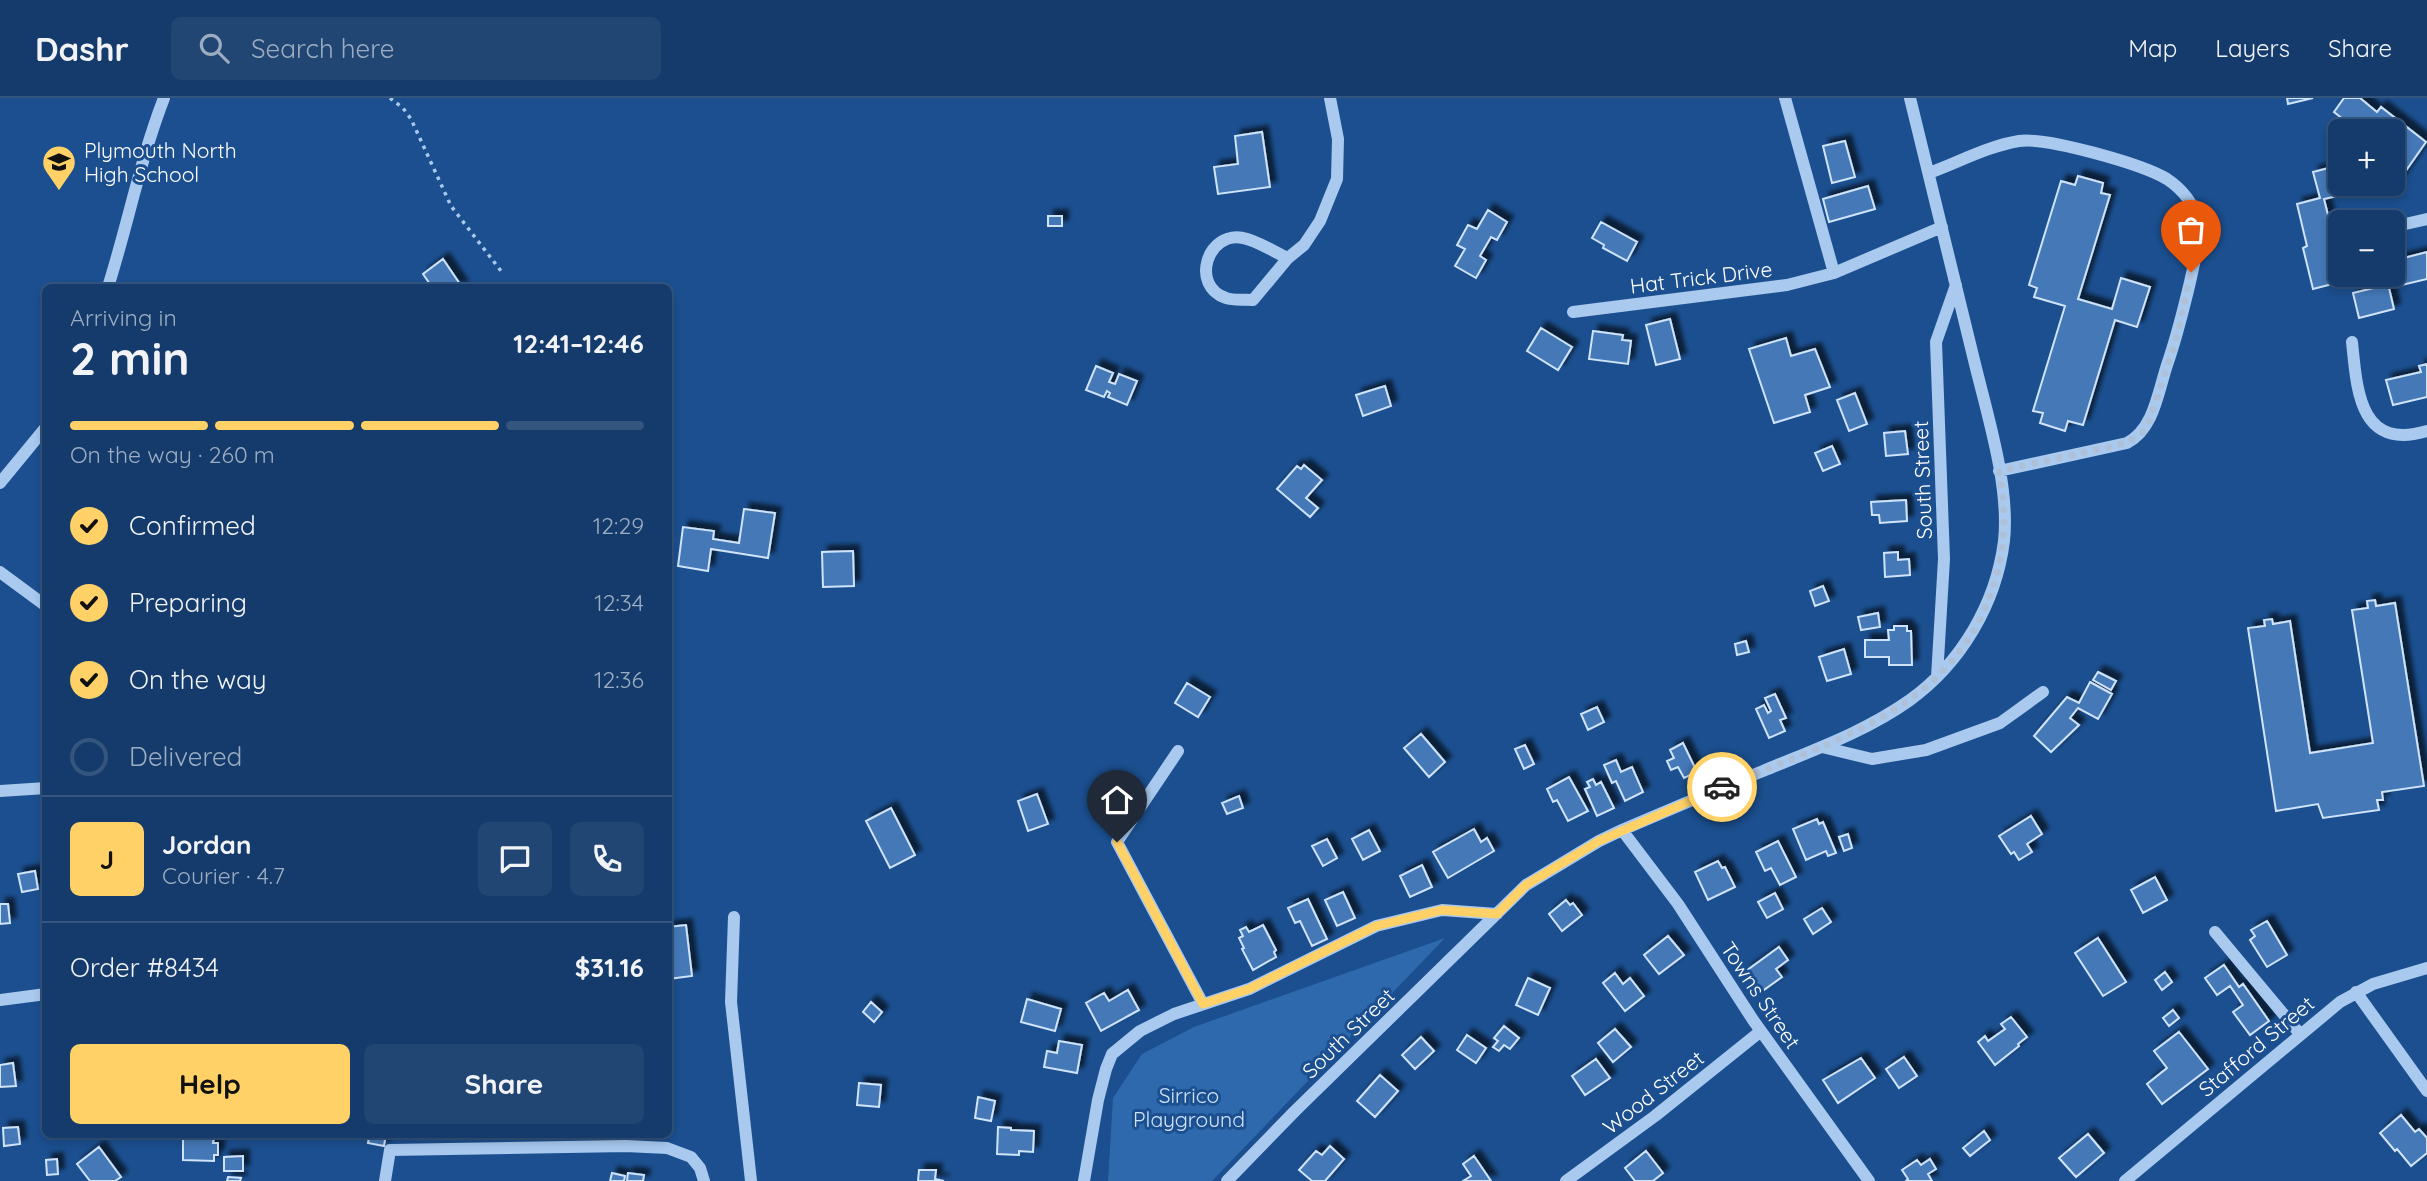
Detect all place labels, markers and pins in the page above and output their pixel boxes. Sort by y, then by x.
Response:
place label: Plymouth North High School [84,137,237,187]
school or university icon: Plymouth North High School [40,143,78,192]
pin [2161,200,2221,272]
pin [1087,770,1147,842]

